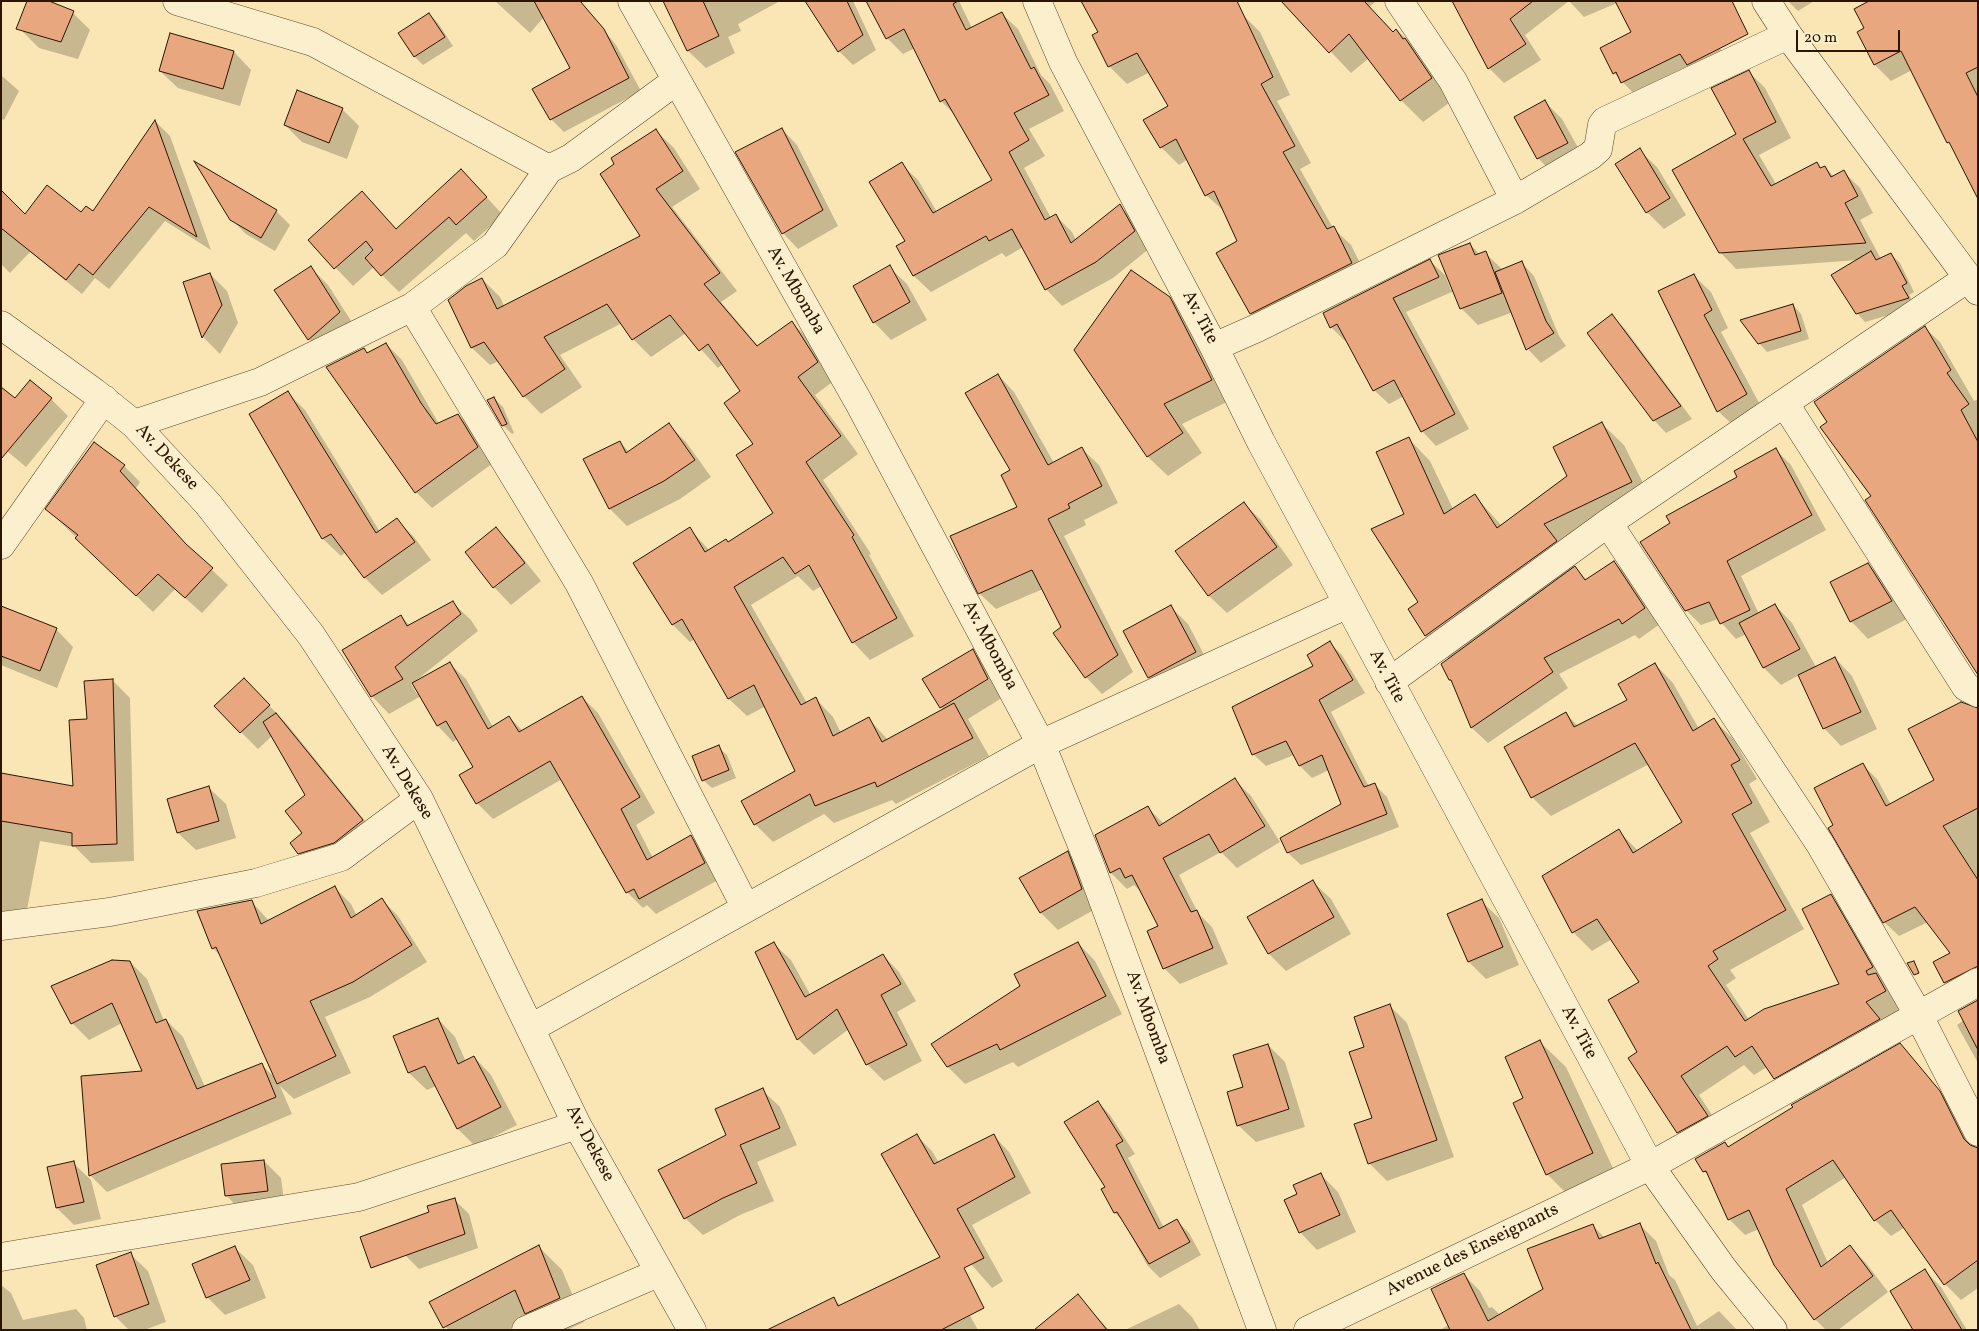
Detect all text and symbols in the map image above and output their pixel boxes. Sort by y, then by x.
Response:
scale bar [1799,20,1903,52]
text: 20 m [1804,28,1837,49]
street label: Av. Mbomba [761,243,829,339]
street label: Av. Tite [1176,288,1222,348]
street label: Av. Dekese [130,420,202,496]
street label: Av. Mbomba [956,598,1022,694]
street label: Av. Tite [1363,647,1409,707]
street label: Av. Dekese [375,742,437,824]
street label: Av. Mbomba [1120,968,1174,1068]
street label: Av. Tite [1555,1003,1601,1063]
street label: Av. Dekese [560,1102,618,1186]
street label: Avenue des Enseignants [1383,1200,1563,1302]

